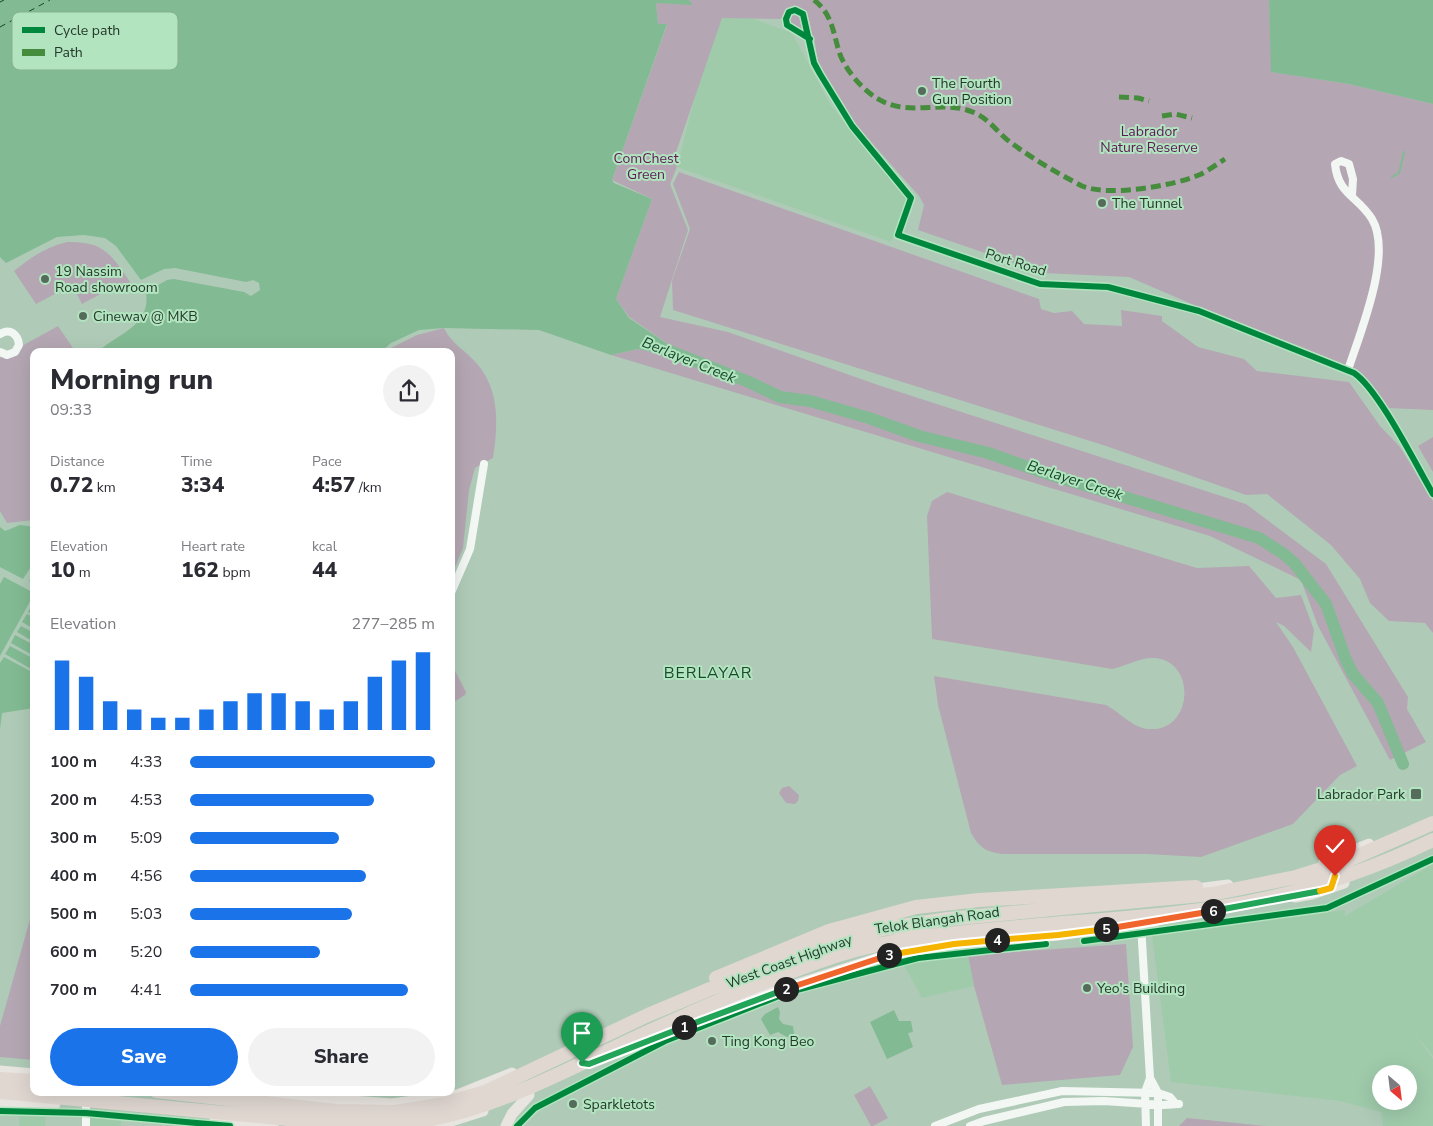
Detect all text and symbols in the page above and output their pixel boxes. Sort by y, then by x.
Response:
legend [12,12,178,70]
text: Cycle path [54,21,120,40]
text: Path [54,43,83,62]
place label: The Fourth Gun Position [932,74,1012,109]
marker: The Fourth Gun Position [916,85,928,97]
park label: Labrador Nature Reserve [1100,122,1198,157]
park label: ComChest Green [613,149,679,184]
place label: The Tunnel [1112,194,1183,213]
marker: The Tunnel [1096,197,1108,209]
street label: Port Road [983,244,1049,281]
place label: 19 Nassim Road showroom [55,262,158,297]
marker: 19 Nassim Road showroom [39,273,51,285]
place label: Cinewav @ MKB [93,307,198,326]
marker: Cinewav @ MKB [77,310,89,322]
water label: Berlayer Creek [639,332,739,388]
text: Morning run [50,361,213,399]
button: share [383,365,435,417]
text: 09:33 [50,399,92,421]
text: Distance [50,452,104,471]
text: Time [181,452,212,471]
text: Pace [312,452,342,471]
water label: Berlayer Creek [1025,455,1126,505]
text: 0.72 [50,471,93,499]
text: 3:34 [181,471,224,499]
text: 4:57 [312,471,355,499]
text: km [93,478,116,497]
text: /km [355,478,382,497]
text: Elevation [50,537,108,556]
text: Heart rate [181,537,245,556]
text: kcal [312,537,337,556]
text: 10 [50,556,75,584]
text: 162 [181,556,219,584]
text: 44 [312,556,337,584]
text: m [75,563,91,582]
text: bpm [219,563,251,582]
text: Elevation [50,613,116,635]
text: 277–285 m [352,613,435,635]
district label: BERLAYAR [664,662,752,684]
text: 100 m [50,751,97,773]
text: 4:33 [130,751,162,773]
place label: Labrador Park [1317,785,1406,804]
marker: Labrador Park [1409,787,1423,801]
text: 200 m [50,789,97,811]
text: 4:53 [130,789,162,811]
pin [1314,825,1356,876]
text: 300 m [50,827,97,849]
text: 5:09 [130,827,162,849]
icon: check [1321,832,1349,860]
text: 400 m [50,865,97,887]
text: 4:56 [130,865,162,887]
pin: 6 [1200,898,1226,924]
street label: Telok Blangah Road [873,902,1001,939]
text: 6 [1209,902,1218,921]
text: 500 m [50,903,97,925]
text: 5:03 [130,903,162,925]
pin: 5 [1094,916,1118,942]
text: 5 [1102,920,1111,939]
pin: 4 [984,928,1010,952]
street label: West Coast Highway [724,930,856,993]
text: 4 [993,931,1002,950]
text: 600 m [50,941,97,963]
text: 5:20 [130,941,162,963]
pin: 3 [876,942,902,968]
text: 3 [885,946,894,965]
pin: 2 [774,976,798,1002]
text: 700 m [50,979,97,1001]
text: 4:41 [130,979,162,1001]
place label: Yeo's Building [1096,979,1185,998]
text: 2 [782,980,791,999]
marker: Yeo's Building [1081,982,1093,994]
pin [561,1012,603,1063]
pin: 1 [672,1014,696,1040]
text: 1 [680,1018,689,1037]
icon: arrive [568,1019,596,1047]
button: Save [50,1028,238,1086]
button: Share [248,1028,435,1086]
place label: Ting Kong Beo [722,1032,814,1051]
marker: Ting Kong Beo [706,1035,718,1047]
north arrow [1372,1065,1418,1110]
map controls [1372,1065,1417,1110]
place label: Sparkletots [583,1095,655,1114]
marker: Sparkletots [567,1098,579,1110]

